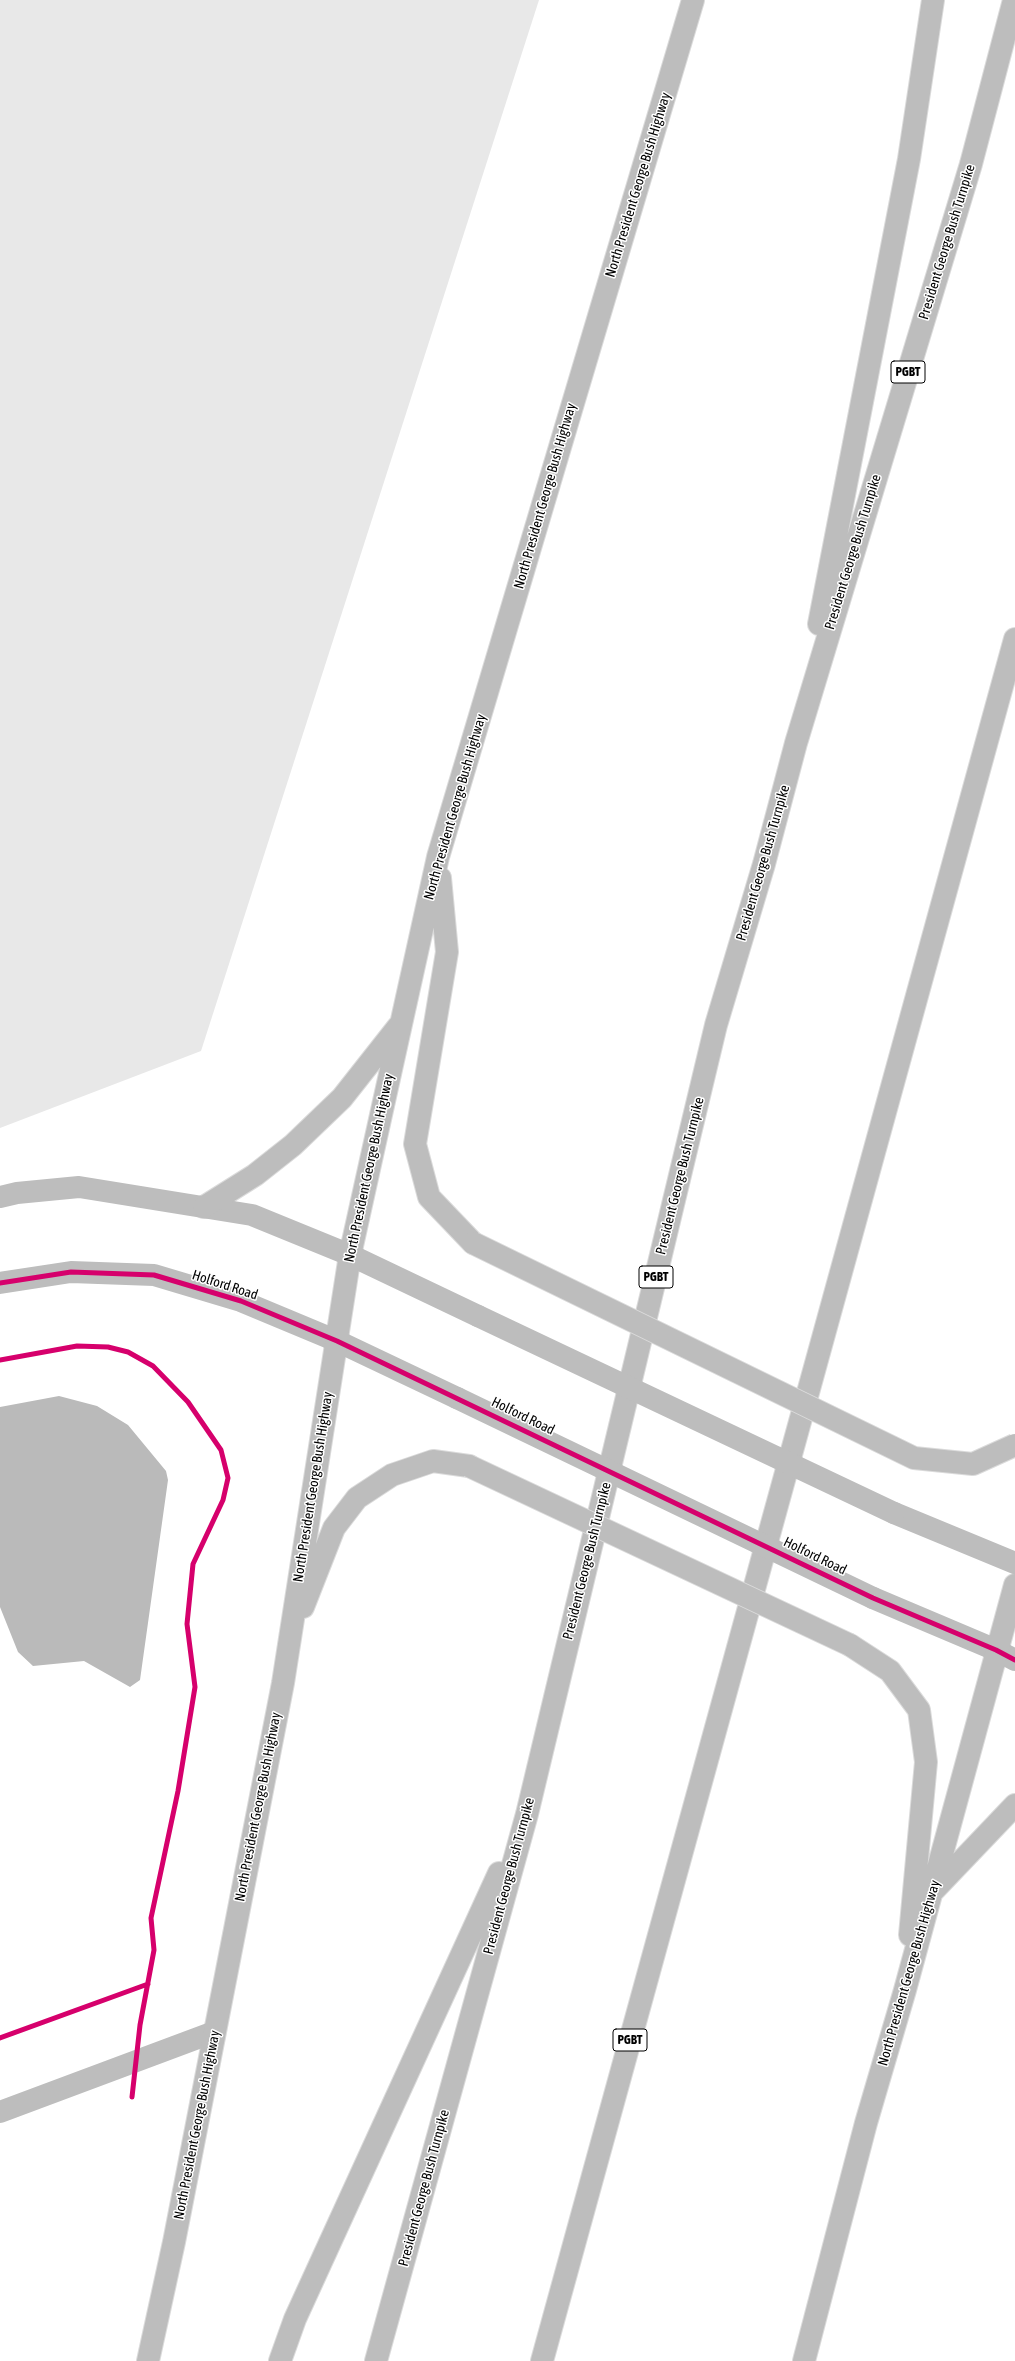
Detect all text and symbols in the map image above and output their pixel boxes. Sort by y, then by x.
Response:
street label: North President George Bush Highway [602,90,674,280]
street label: President George Bush Turnpike [915,162,979,322]
road number: PGBT [891,361,925,383]
street label: North President George Bush Highway [510,401,580,591]
street label: President George Bush Turnpike [821,472,885,632]
street label: North President George Bush Highway [420,712,490,902]
street label: President George Bush Turnpike [733,783,793,943]
street label: North President George Bush Highway [341,1072,397,1264]
street label: President George Bush Turnpike [652,1096,708,1256]
street label: Holford Road [190,1266,260,1304]
road number: PGBT [639,1266,673,1288]
street label: North President George Bush Highway [290,1391,336,1583]
street label: Holford Road [489,1393,557,1439]
street label: President George Bush Turnpike [559,1481,615,1641]
street label: Holford Road [781,1533,849,1579]
street label: North President George Bush Highway [231,1711,285,1903]
street label: President George Bush Turnpike [480,1796,538,1956]
street label: North President George Bush Highway [874,1878,944,2068]
street label: North President George Bush Highway [170,2029,224,2221]
road number: PGBT [613,2029,647,2051]
street label: President George Bush Turnpike [395,2108,453,2268]

